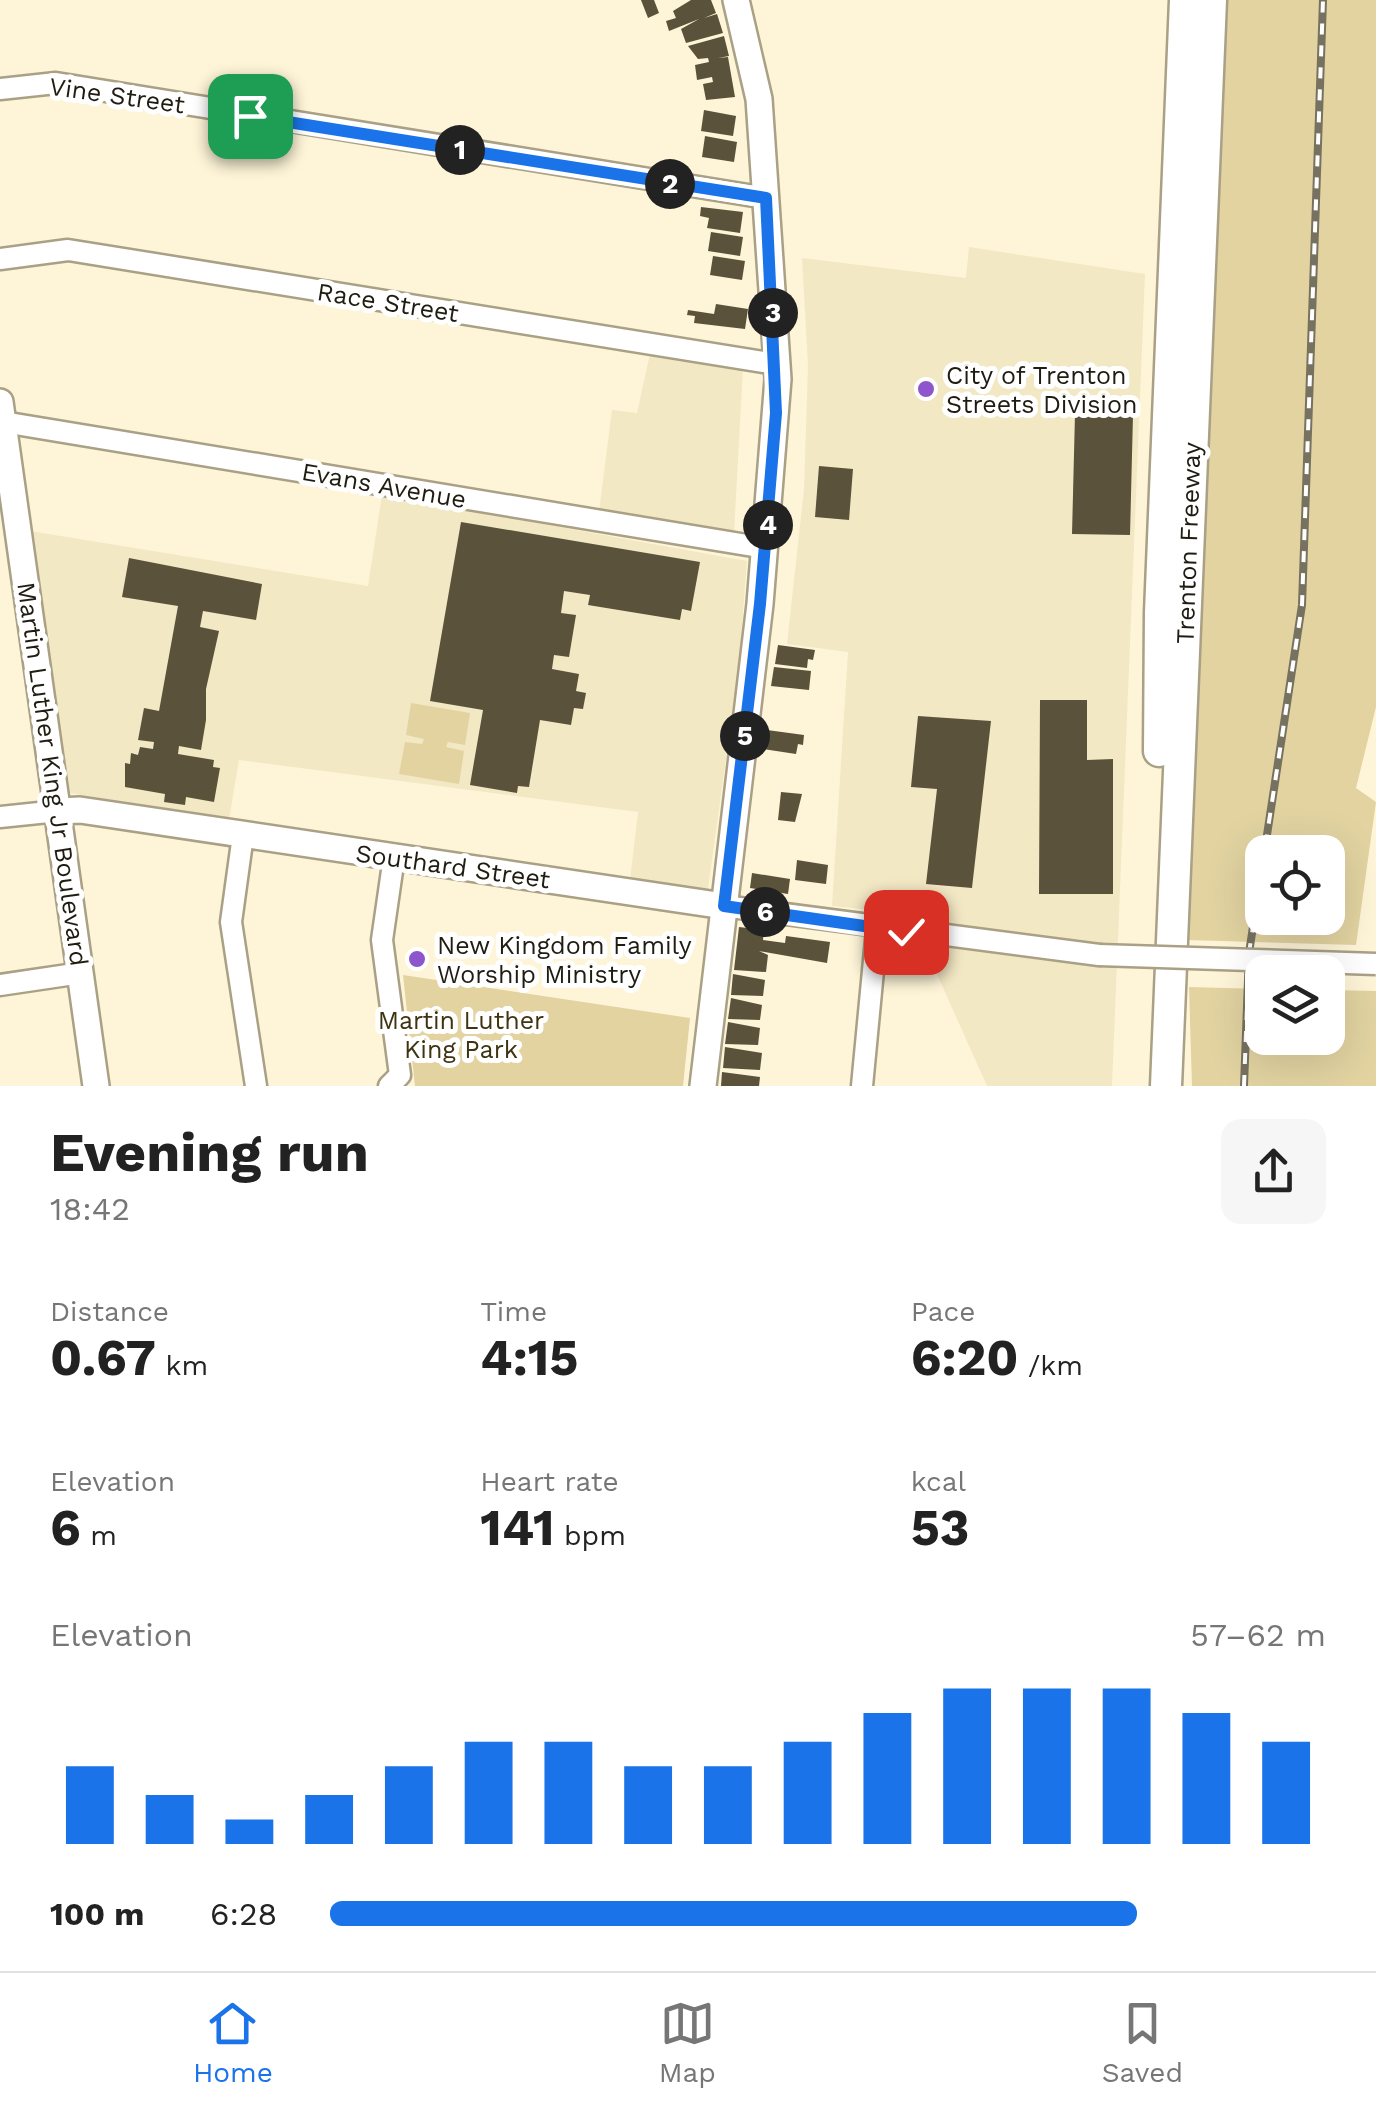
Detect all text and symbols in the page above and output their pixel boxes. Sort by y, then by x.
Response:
street label: Vine Street [47,72,187,119]
pin [208,74,293,159]
icon: arrive [223,89,278,144]
pin: 1 [435,125,485,175]
text: 1 [454,133,466,166]
pin: 2 [645,159,695,209]
text: 2 [662,167,678,200]
street label: Race Street [315,277,461,328]
pin: 3 [748,288,798,338]
text: 3 [765,296,781,329]
place label: City of Trenton Streets Division [946,361,1137,419]
marker: City of Trenton Streets Division [915,378,937,400]
street label: Trenton Freeway [1170,442,1207,644]
street label: Evans Avenue [299,457,468,514]
pin: 4 [743,500,793,550]
text: 4 [759,508,777,541]
street label: Martin Luther King Jr Boulevard [11,580,94,968]
pin: 5 [720,711,770,761]
text: 5 [737,719,753,752]
map controls [1245,835,1345,1055]
button: locate [1245,835,1345,935]
street label: Southard Street [354,839,552,895]
pin: 6 [740,887,790,937]
pin [864,890,949,975]
text: 6 [756,895,774,928]
icon: check [879,905,934,960]
place label: New Kingdom Family Worship Ministry [437,931,692,989]
marker: New Kingdom Family Worship Ministry [406,948,428,970]
button: layers [1245,955,1345,1055]
park label: Martin Luther King Park [378,1006,544,1064]
button: share [1221,1119,1326,1224]
text: Evening run [50,1120,369,1184]
text: 18:42 [50,1190,130,1228]
text: Distance [50,1295,169,1328]
text: Time [480,1295,547,1328]
text: Pace [911,1295,975,1328]
text: 0.67 [50,1328,156,1387]
text: 4:15 [480,1328,578,1387]
text: 6:20 [911,1328,1019,1387]
text: km [156,1349,208,1382]
text: /km [1019,1349,1083,1382]
text: Elevation [50,1465,175,1498]
text: Heart rate [480,1465,619,1498]
text: kcal [911,1465,966,1498]
text: 6 [50,1498,81,1557]
text: 141 [480,1498,555,1557]
text: 53 [911,1498,969,1557]
text: m [81,1519,117,1552]
text: bpm [555,1519,626,1552]
text: Elevation [50,1616,193,1654]
text: 57–62 m [1190,1616,1326,1654]
text: 100 m [50,1895,144,1933]
text: 6:28 [210,1895,277,1933]
tab: Home [193,1996,273,2089]
tab: Map [659,1996,716,2089]
tab: Saved [1102,1996,1183,2089]

